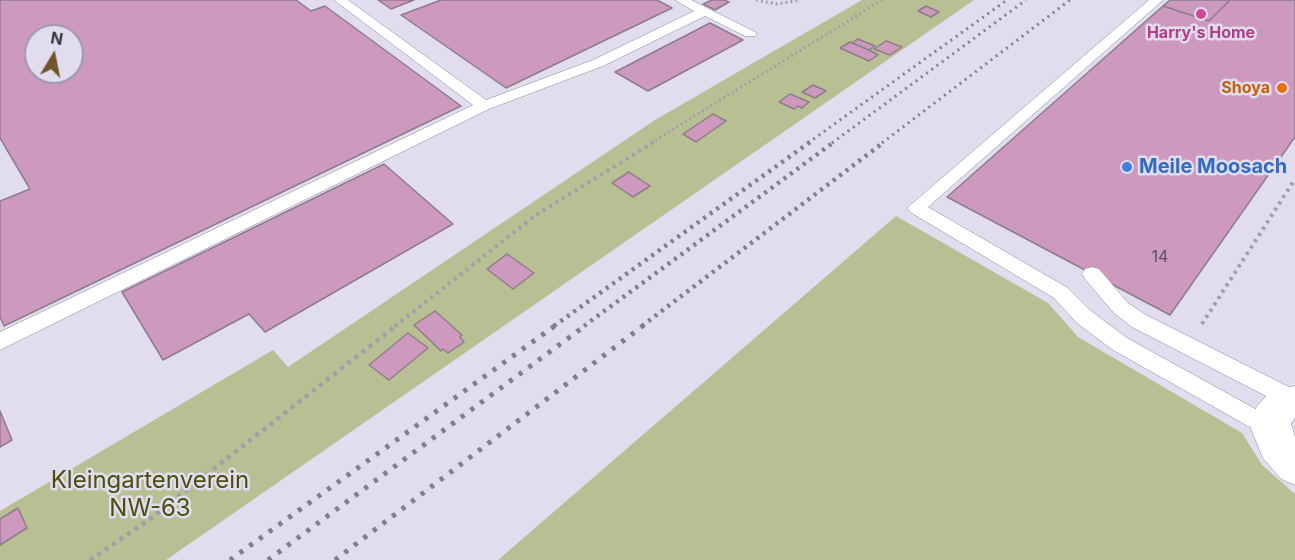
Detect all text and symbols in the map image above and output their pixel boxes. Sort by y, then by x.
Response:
marker: Harry's Home [1194,7,1208,21]
place label: Harry's Home [1147,23,1255,43]
north arrow [24,24,84,84]
text: N [49,27,65,49]
place label: Shoya [1221,78,1270,98]
marker: Shoya [1275,81,1289,95]
place label: Meile Moosach [1139,155,1287,179]
marker: Meile Moosach [1120,160,1134,174]
house number: 14 [1152,247,1168,267]
park label: Kleingartenverein NW-63 [51,467,249,523]

